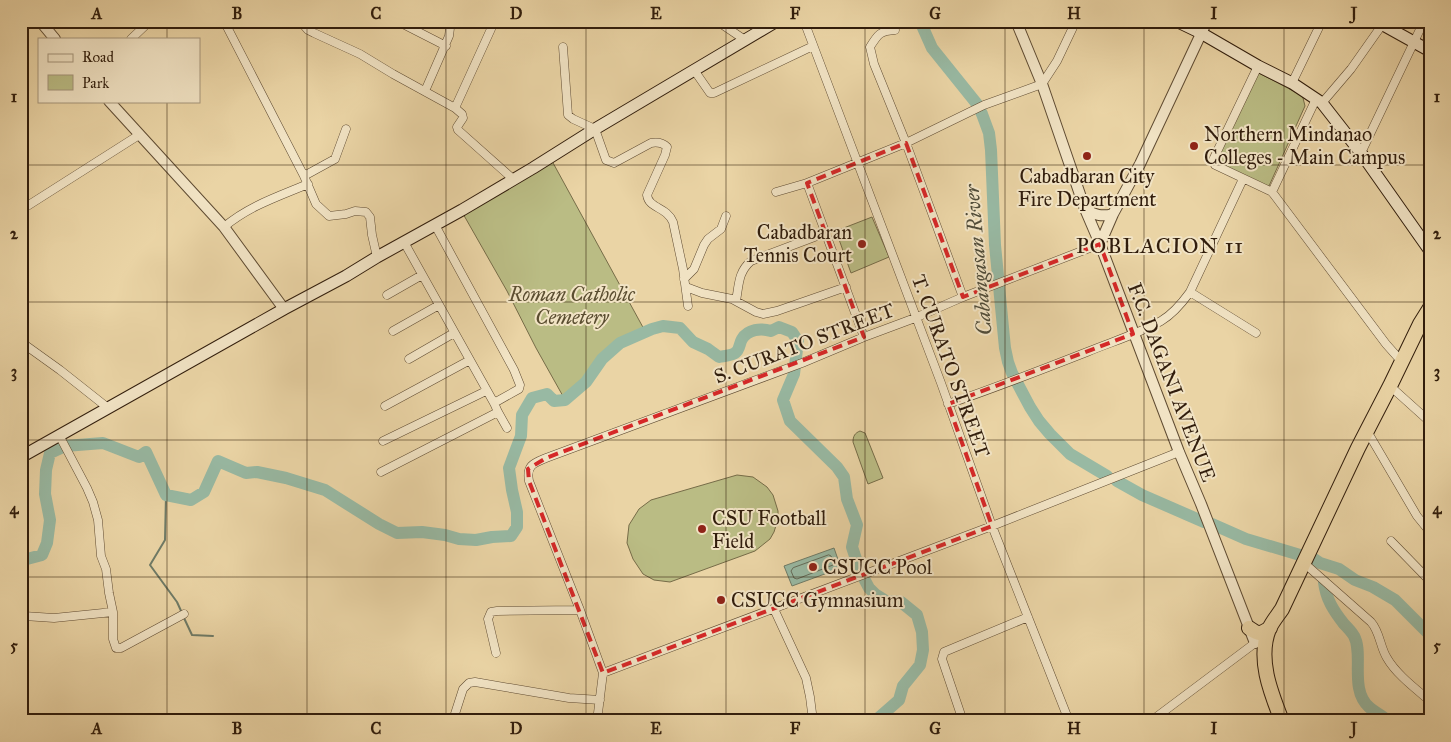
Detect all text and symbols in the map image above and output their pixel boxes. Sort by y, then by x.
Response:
text: A [91,4,103,23]
text: B [232,4,242,23]
text: C [371,4,382,23]
text: D [510,4,523,23]
text: E [650,4,662,23]
text: F [790,4,801,23]
text: G [929,4,941,23]
text: H [1067,4,1081,23]
text: I [1211,4,1218,23]
text: J [1349,4,1358,24]
legend [38,38,200,102]
text: Road [82,48,114,66]
text: Park [82,74,109,92]
text: 1 [11,87,18,106]
text: 1 [1434,87,1441,106]
place label: Northern Mindanao Colleges - Main Campus [1204,122,1405,170]
marker: Northern Mindanao Colleges - Main Campus [1188,140,1200,152]
marker: Cabadbaran City Fire Department [1081,150,1093,162]
place label: Cabadbaran City Fire Department [1018,164,1156,211]
water label: Cabangasan River [958,182,998,336]
place label: Cabadbaran Tennis Court [744,220,852,267]
text: 2 [10,224,19,243]
text: 2 [1433,224,1442,243]
district label: POBLACION 11 [1076,232,1244,259]
marker: Cabadbaran Tennis Court [856,238,868,250]
street label: T. CURATO STREET [907,271,995,461]
street label: F.C. DAGANI AVENUE [1123,279,1221,485]
park label: Roman Catholic Cemetery [508,282,636,329]
street label: S. CURATO STREET [710,297,898,388]
text: 3 [11,362,17,382]
text: 3 [1434,362,1440,382]
text: 4 [10,499,20,519]
text: 4 [1433,499,1443,519]
place label: CSU Football Field [712,506,827,553]
marker: CSU Football Field [696,523,708,535]
place label: CSUCC Pool [823,555,933,579]
marker: CSUCC Pool [807,561,819,573]
place label: CSUCC Gymnasium [731,588,904,612]
marker: CSUCC Gymnasium [715,594,727,606]
text: 5 [10,636,18,655]
text: 5 [1433,636,1441,655]
text: A [91,719,103,738]
text: B [232,719,242,738]
text: C [371,719,382,738]
text: D [510,719,523,738]
text: E [650,719,662,738]
text: F [790,719,801,738]
text: G [929,719,941,738]
text: H [1067,719,1081,738]
text: I [1211,719,1218,738]
text: J [1349,719,1358,739]

